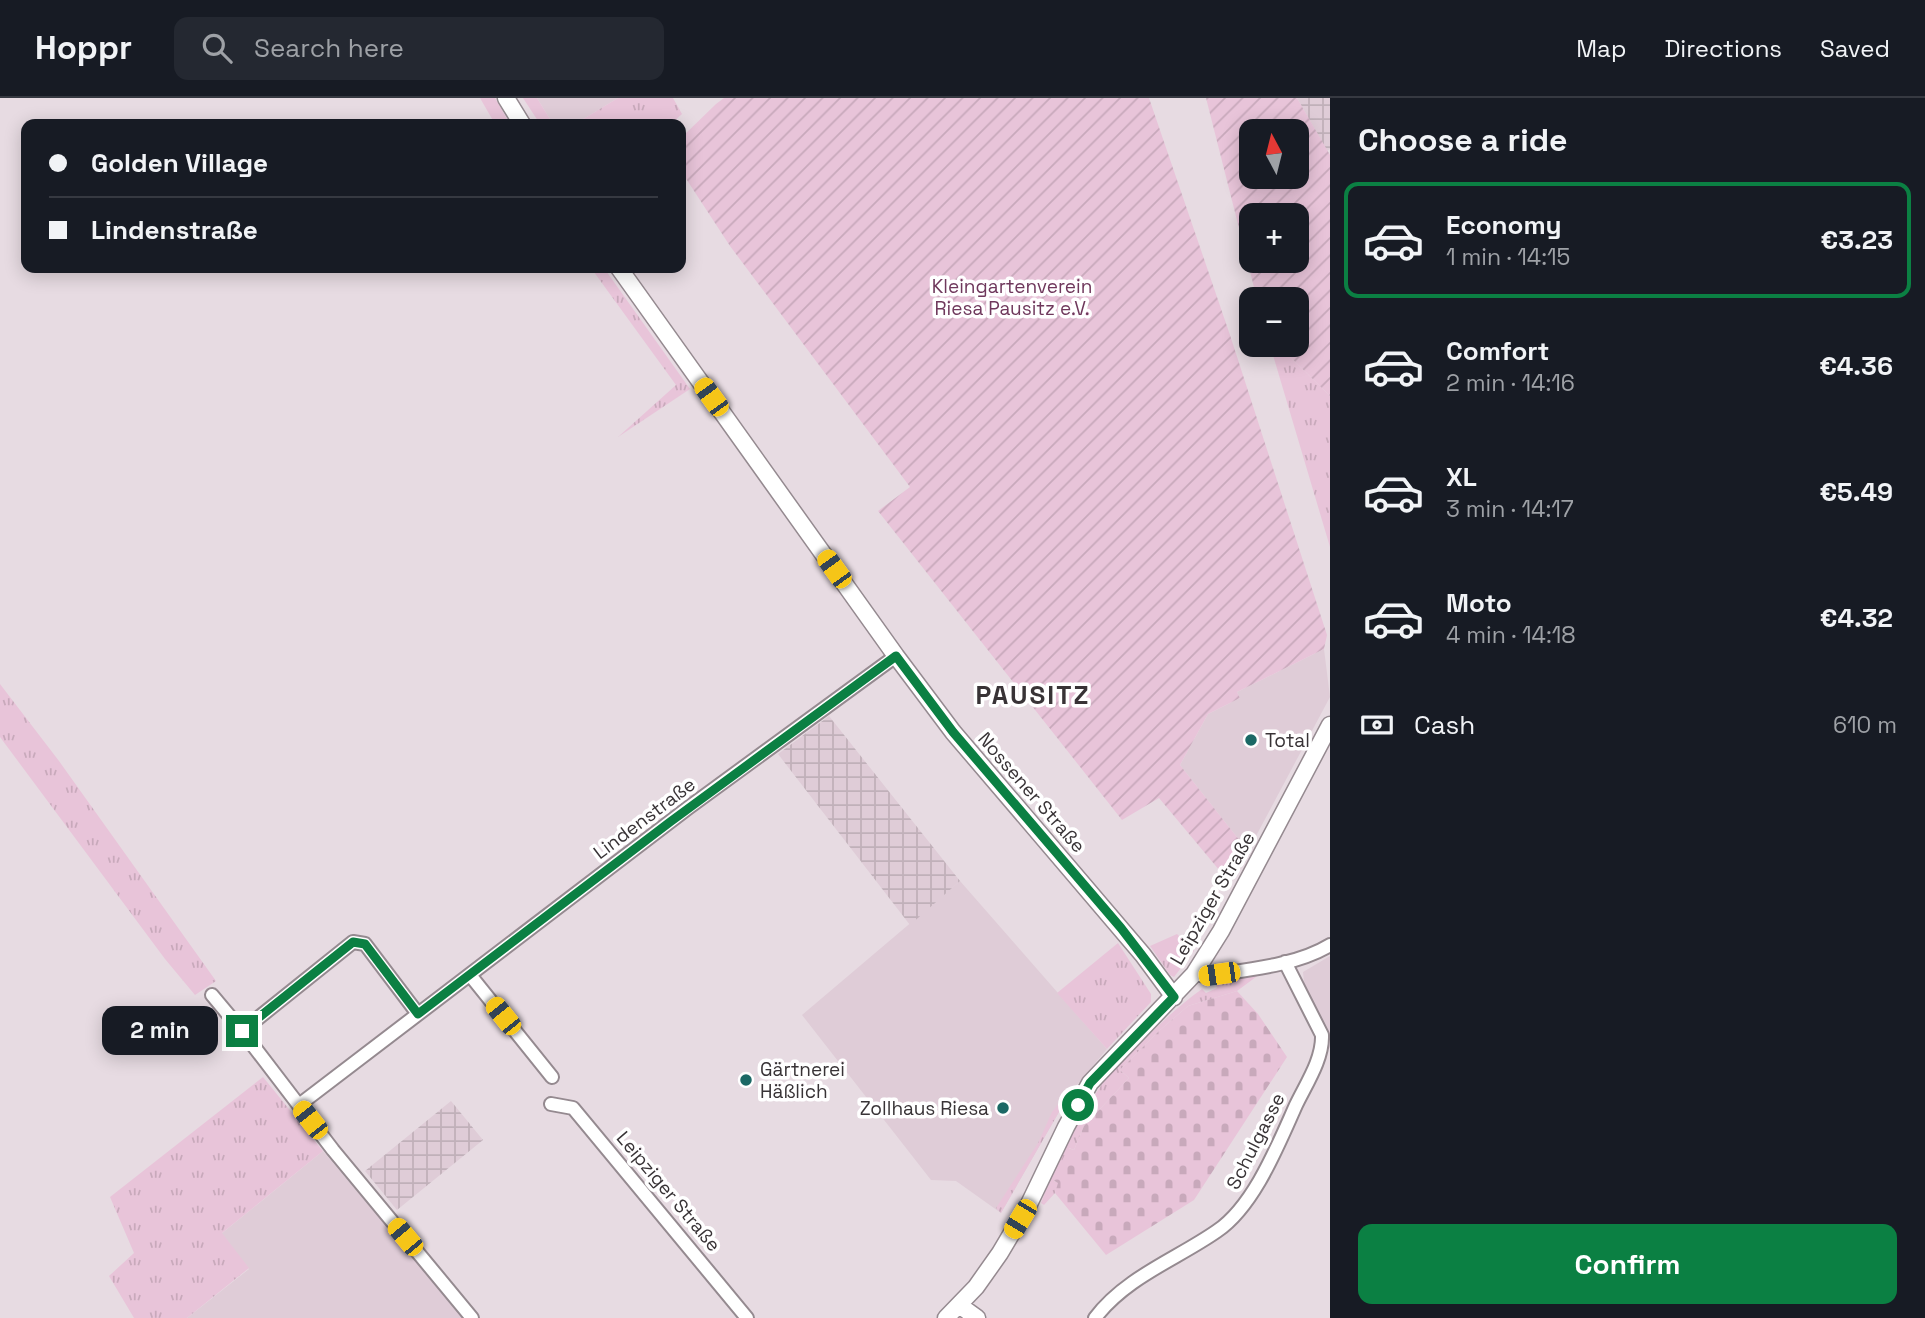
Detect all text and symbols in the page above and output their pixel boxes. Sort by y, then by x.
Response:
search box [174,17,664,80]
text: Hoppr [35,27,132,69]
icon: search [198,29,236,67]
text: Search here [254,31,404,65]
text: Map [1576,33,1626,64]
text: Directions [1664,33,1782,64]
text: Saved [1820,33,1890,64]
north arrow [1239,119,1309,189]
map controls [1239,119,1309,357]
text: Choose a ride [1358,120,1568,160]
text: Golden Village [91,146,268,180]
button: + [1239,203,1309,273]
text: Economy [1446,208,1562,242]
icon: car [1362,209,1425,272]
text: Lindenstraße [91,213,258,247]
text: €3.23 [1821,223,1893,257]
text: 1 min · 14:15 [1446,242,1570,272]
park label: Kleingartenverein Riesa Pausitz e.V. [932,274,1092,321]
button: − [1239,287,1309,357]
text: Comfort [1446,334,1549,368]
icon: car [1362,335,1425,398]
text: €4.36 [1819,349,1893,383]
text: 2 min · 14:16 [1446,368,1575,398]
car [691,374,732,420]
text: XL [1446,460,1477,494]
icon: car [1362,461,1425,524]
text: €5.49 [1819,475,1893,509]
text: 3 min · 14:17 [1446,494,1574,524]
car [814,546,855,592]
text: Moto [1446,586,1512,620]
icon: car [1362,587,1425,650]
text: €4.32 [1820,601,1893,635]
text: 4 min · 14:18 [1446,620,1576,650]
district label: PAUSITZ [976,678,1090,712]
icon: cash [1358,706,1396,744]
text: Cash [1414,708,1475,742]
text: 610 m [1833,710,1897,740]
street label: Nossener Straße [972,727,1091,858]
place label: Total [1265,728,1310,753]
marker: Total [1243,732,1259,748]
street label: Lindenstraße [588,772,700,865]
street label: Leipziger Straße [1164,827,1261,969]
car [1197,961,1242,987]
car [482,993,525,1039]
callout: 2 min [102,1006,218,1056]
text: 2 min [130,1015,190,1045]
route end [226,1015,258,1047]
place label: Gärtnerei Häßlich [760,1057,845,1104]
marker: Gärtnerei Häßlich [738,1072,754,1088]
route start [1062,1089,1094,1121]
street label: Schulgasse [1220,1089,1290,1194]
place label: Zollhaus Riesa [860,1096,989,1121]
car [289,1097,332,1143]
marker: Zollhaus Riesa [995,1100,1011,1116]
street label: Leipziger Straße [611,1126,726,1257]
car [1001,1196,1040,1242]
car [384,1214,427,1260]
button: Confirm [1358,1224,1897,1304]

